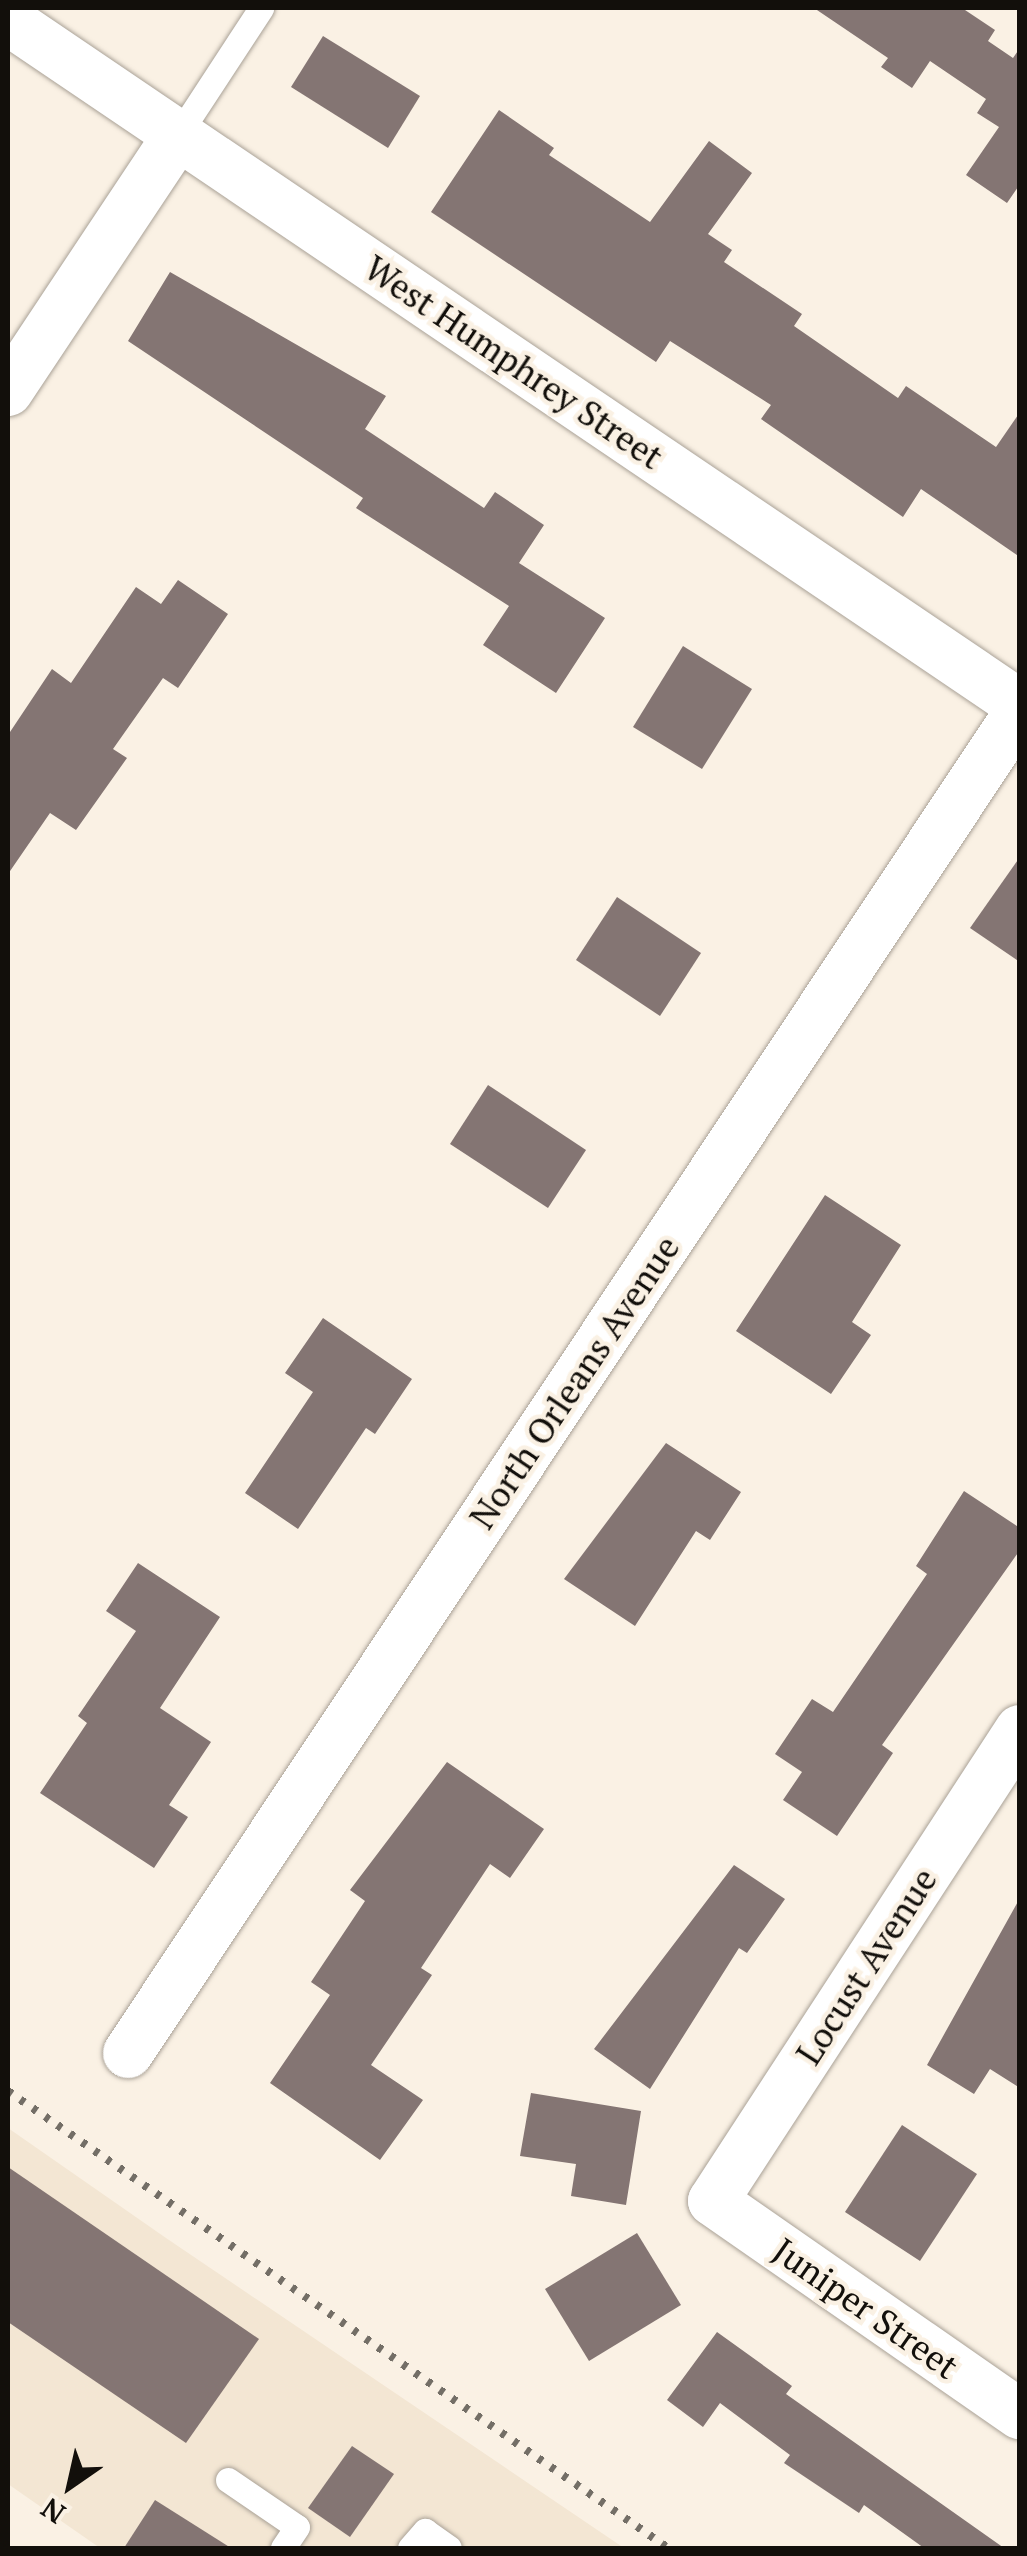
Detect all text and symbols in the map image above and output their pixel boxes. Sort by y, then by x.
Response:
street label: West Humphrey Street [357,247,671,477]
street label: North Orleans Avenue [460,1227,688,1537]
street label: Locust Avenue [787,1860,945,2072]
street label: Juniper Street [765,2229,967,2387]
north arrow [20,2436,120,2536]
text: N [34,2490,72,2533]

